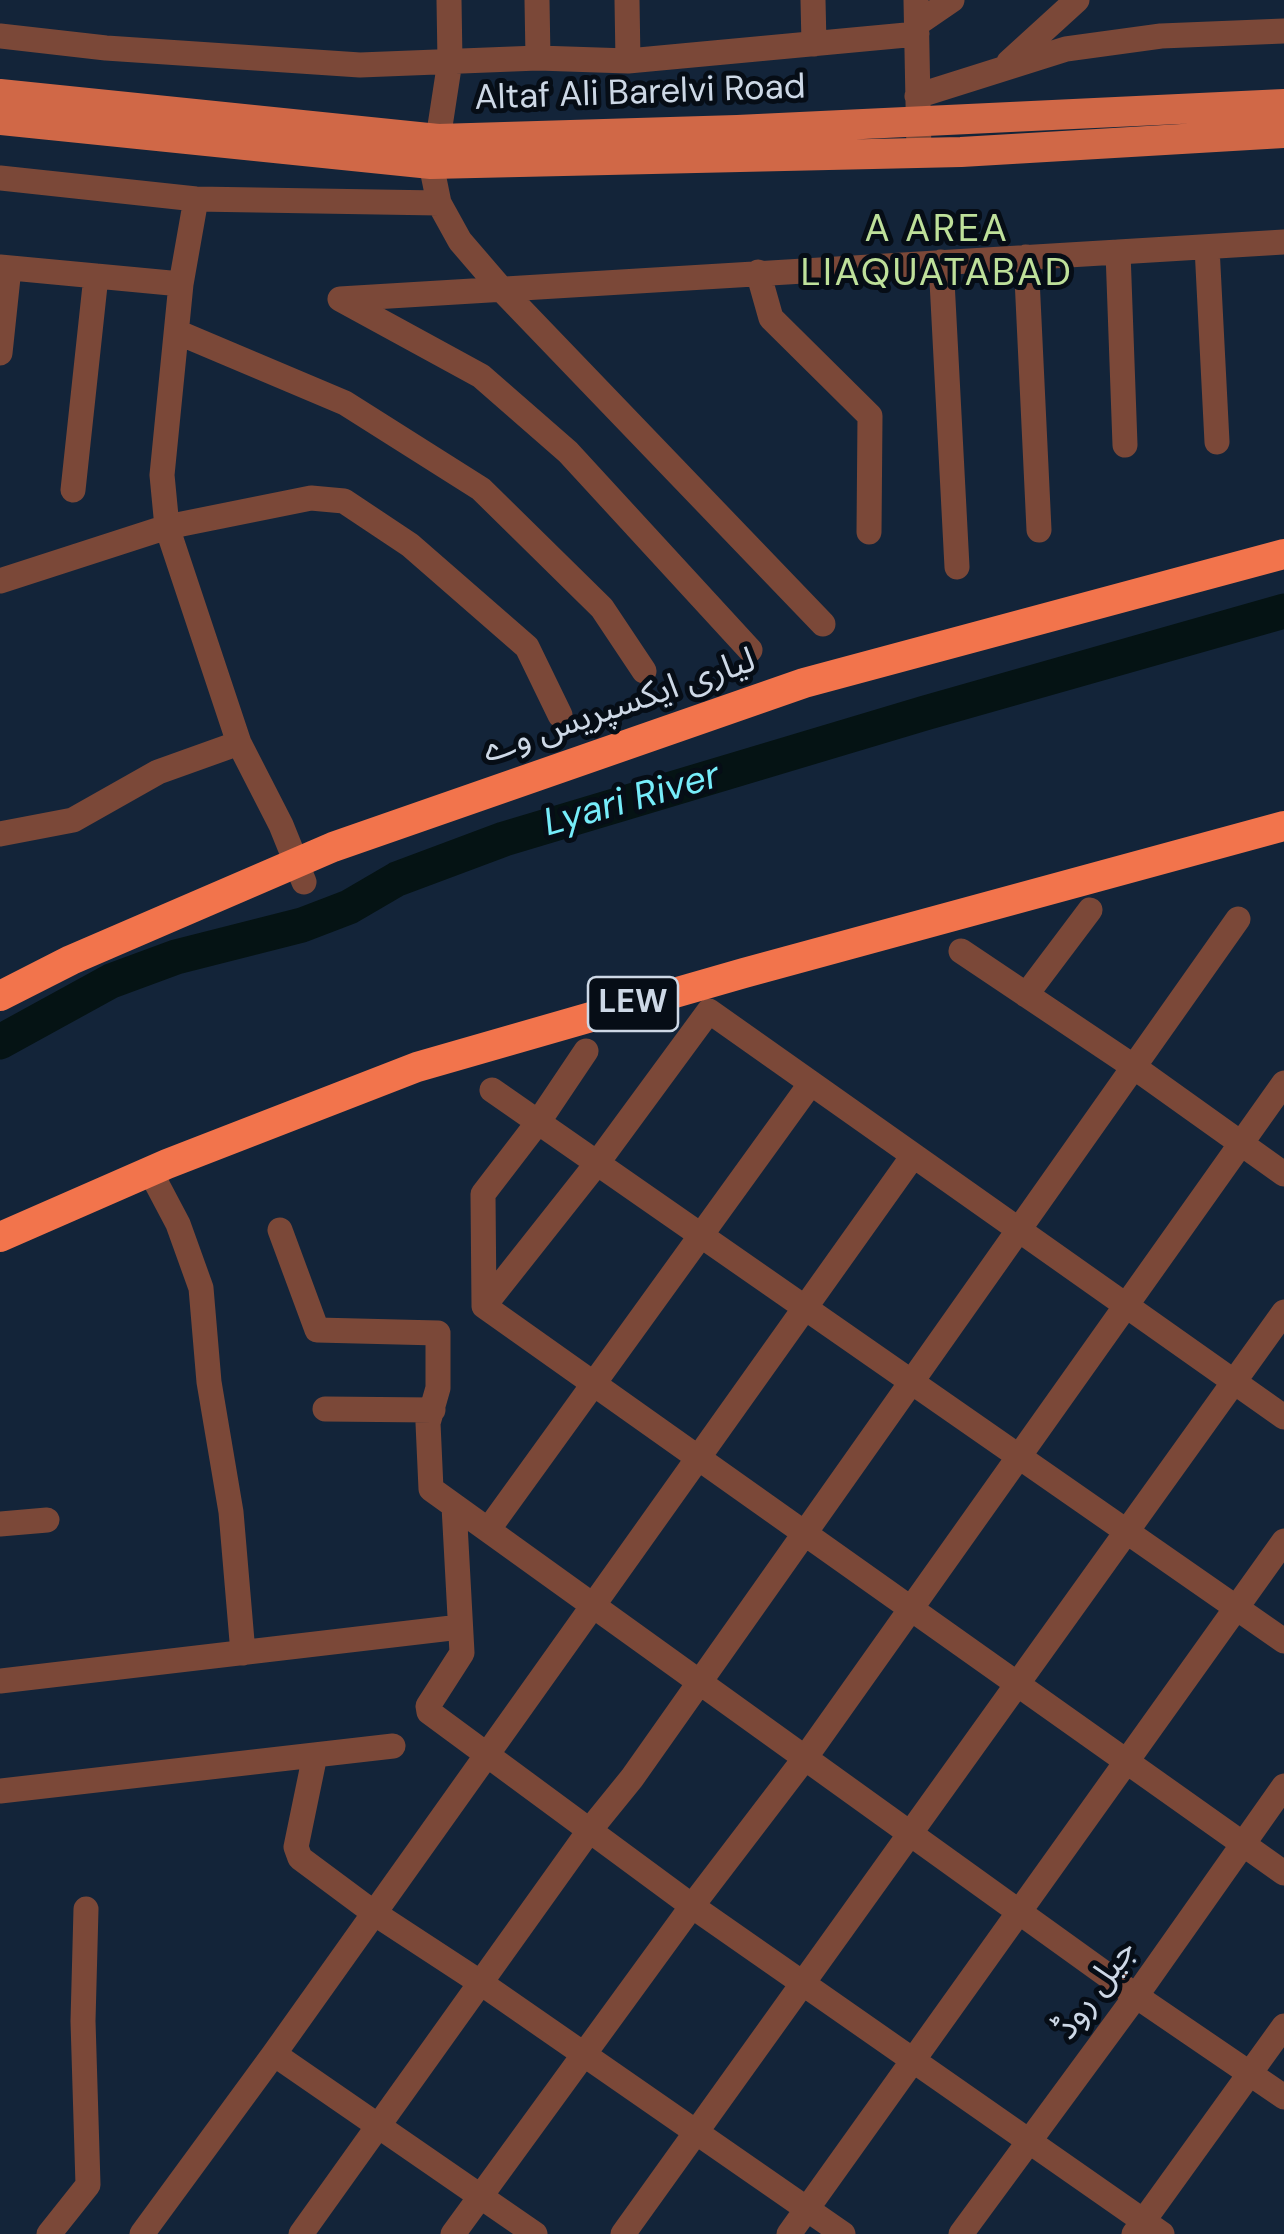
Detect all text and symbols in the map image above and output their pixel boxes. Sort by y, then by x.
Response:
street label: Altaf Ali Barelvi Road [474,67,806,121]
district label: A AREA LIAQUATABAD [801,208,1073,298]
street label: لیاری ایکسپریس وے [477,641,761,773]
water label: Lyari River [539,754,725,848]
road number: LEW [588,977,678,1031]
street label: جیل روڈ [1046,1932,1146,2048]

